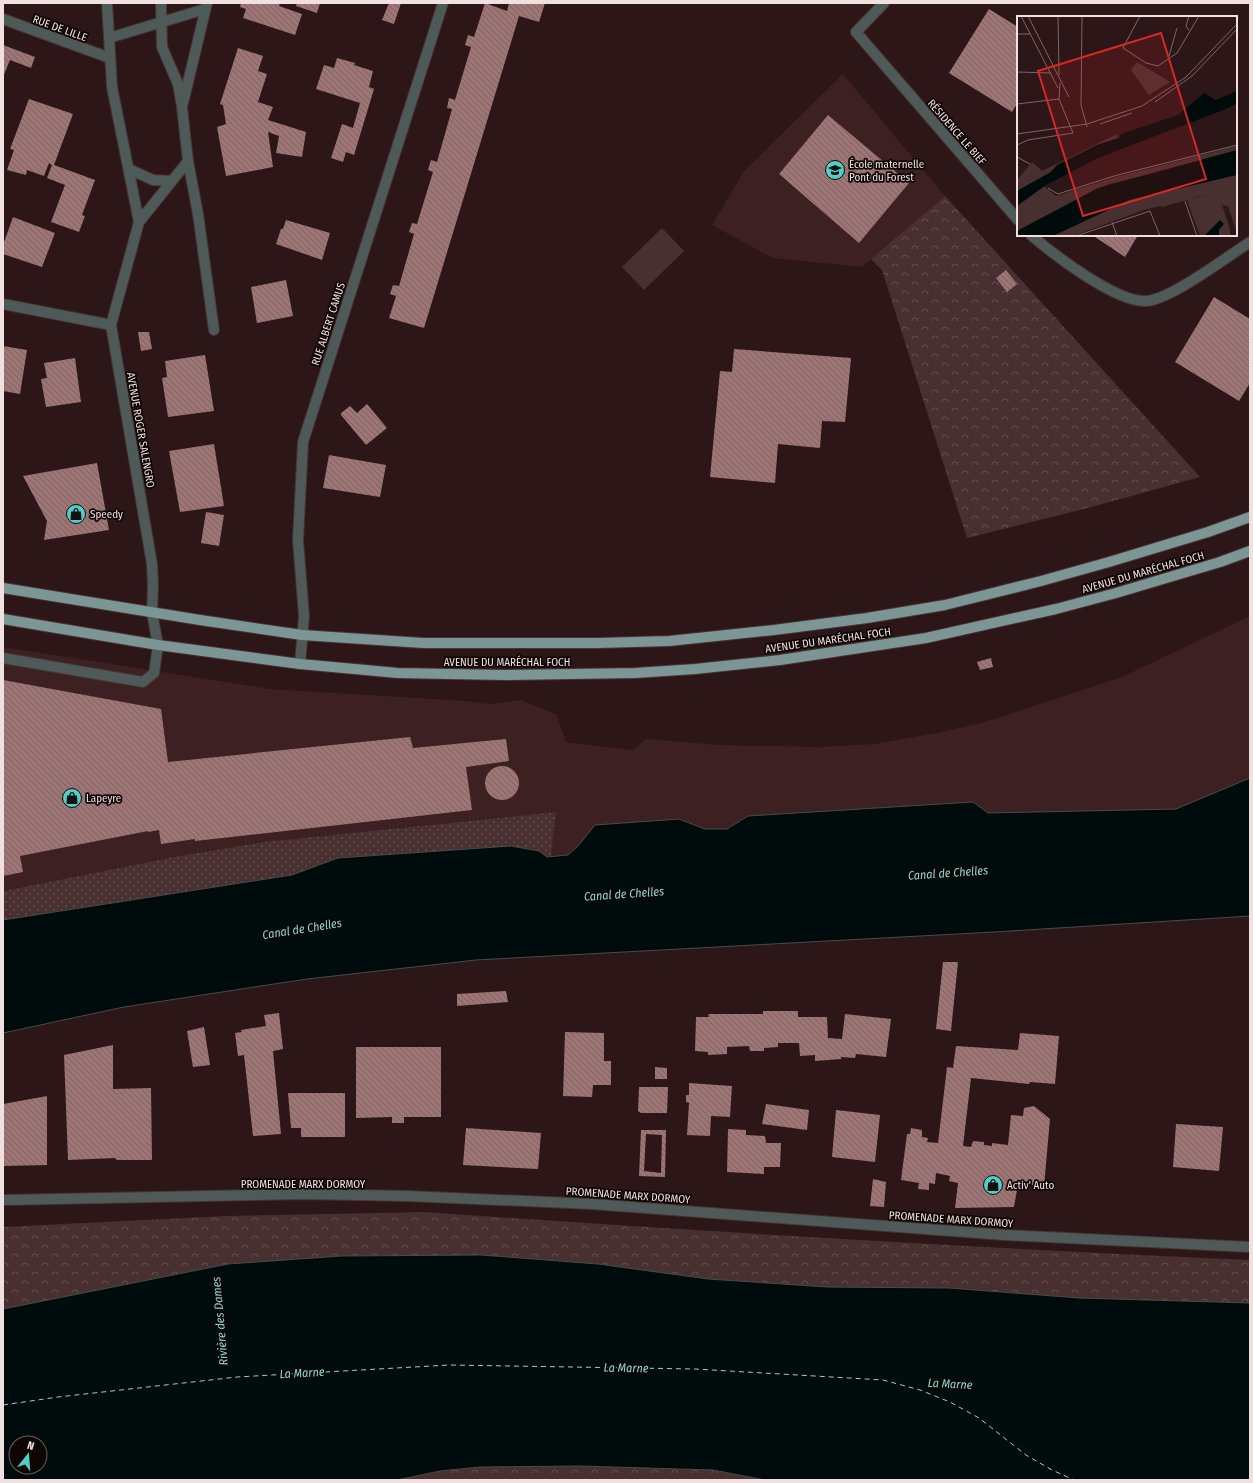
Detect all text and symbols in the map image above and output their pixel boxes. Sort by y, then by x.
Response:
street label: RUE DE LILLE [31,13,89,44]
inset map [1017,16,1237,236]
street label: RÉSIDENCE LE BIEF [925,96,989,168]
place label: École maternelle Pont du Forest [849,157,924,184]
school or university icon: École maternelle Pont du Forest [824,159,846,181]
street label: RUE ALBERT CAMUS [309,281,348,367]
street label: AVENUE ROGER SALENGRO [124,371,157,489]
shop icon: Speedy [65,503,87,525]
place label: Speedy [90,508,123,521]
street label: AVENUE DU MARÉCHAL FOCH [1080,548,1206,596]
street label: AVENUE DU MARÉCHAL FOCH [764,624,892,656]
street label: AVENUE DU MARÉCHAL FOCH [444,655,570,669]
shop icon: Lapeyre [61,787,83,809]
place label: Lapeyre [86,792,121,805]
water label: Canal de Chelles [908,863,988,883]
water label: Canal de Chelles [584,884,664,904]
water label: Canal de Chelles [261,916,343,942]
shop icon: Activ' Auto [982,1174,1004,1196]
street label: PROMENADE MARX DORMOY [241,1178,366,1191]
place label: Activ' Auto [1007,1179,1055,1192]
street label: PROMENADE MARX DORMOY [565,1185,691,1206]
street label: PROMENADE MARX DORMOY [888,1209,1014,1230]
water label: Rivière des Dames [209,1276,231,1366]
water label: La Marne [603,1361,649,1375]
water label: La Marne [279,1365,325,1381]
water label: La Marne [927,1376,973,1392]
north arrow [8,1435,48,1475]
text: N [26,1439,36,1453]

